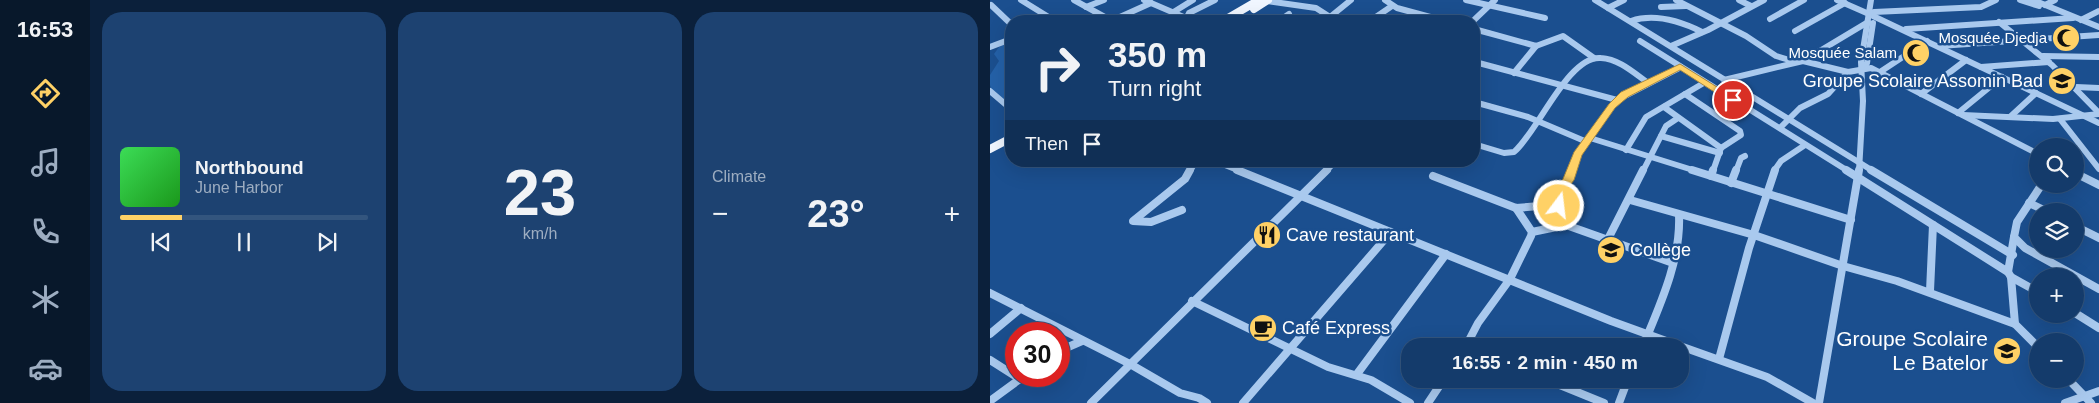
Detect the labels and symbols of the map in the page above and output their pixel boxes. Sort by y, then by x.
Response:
mosque icon: Mosquée Djedja [2051,23,2081,53]
place label: Mosquée Djedja [1939,29,2048,46]
mosque icon: Mosquée Salam [1901,38,1931,68]
place label: Mosquée Salam [1789,44,1897,61]
school or university icon: Groupe Scolaire Assomin Bad [2047,66,2077,96]
place label: Groupe Scolaire Assomin Bad [1803,71,2043,91]
pin [1712,79,1754,121]
position arrow [1532,179,1584,231]
restaurant icon: Cave restaurant [1252,220,1282,250]
place label: Cave restaurant [1286,225,1414,245]
school or university icon: Collège [1596,235,1626,265]
place label: Collège [1630,240,1691,260]
cafe icon: Café Express [1248,313,1278,343]
place label: Café Express [1282,318,1390,338]
speed limit sign: 30 [1005,322,1070,387]
place label: Groupe Scolaire Le Batelor [1836,327,1988,374]
school or university icon: Groupe Scolaire Le Batelor [1992,336,2022,366]

